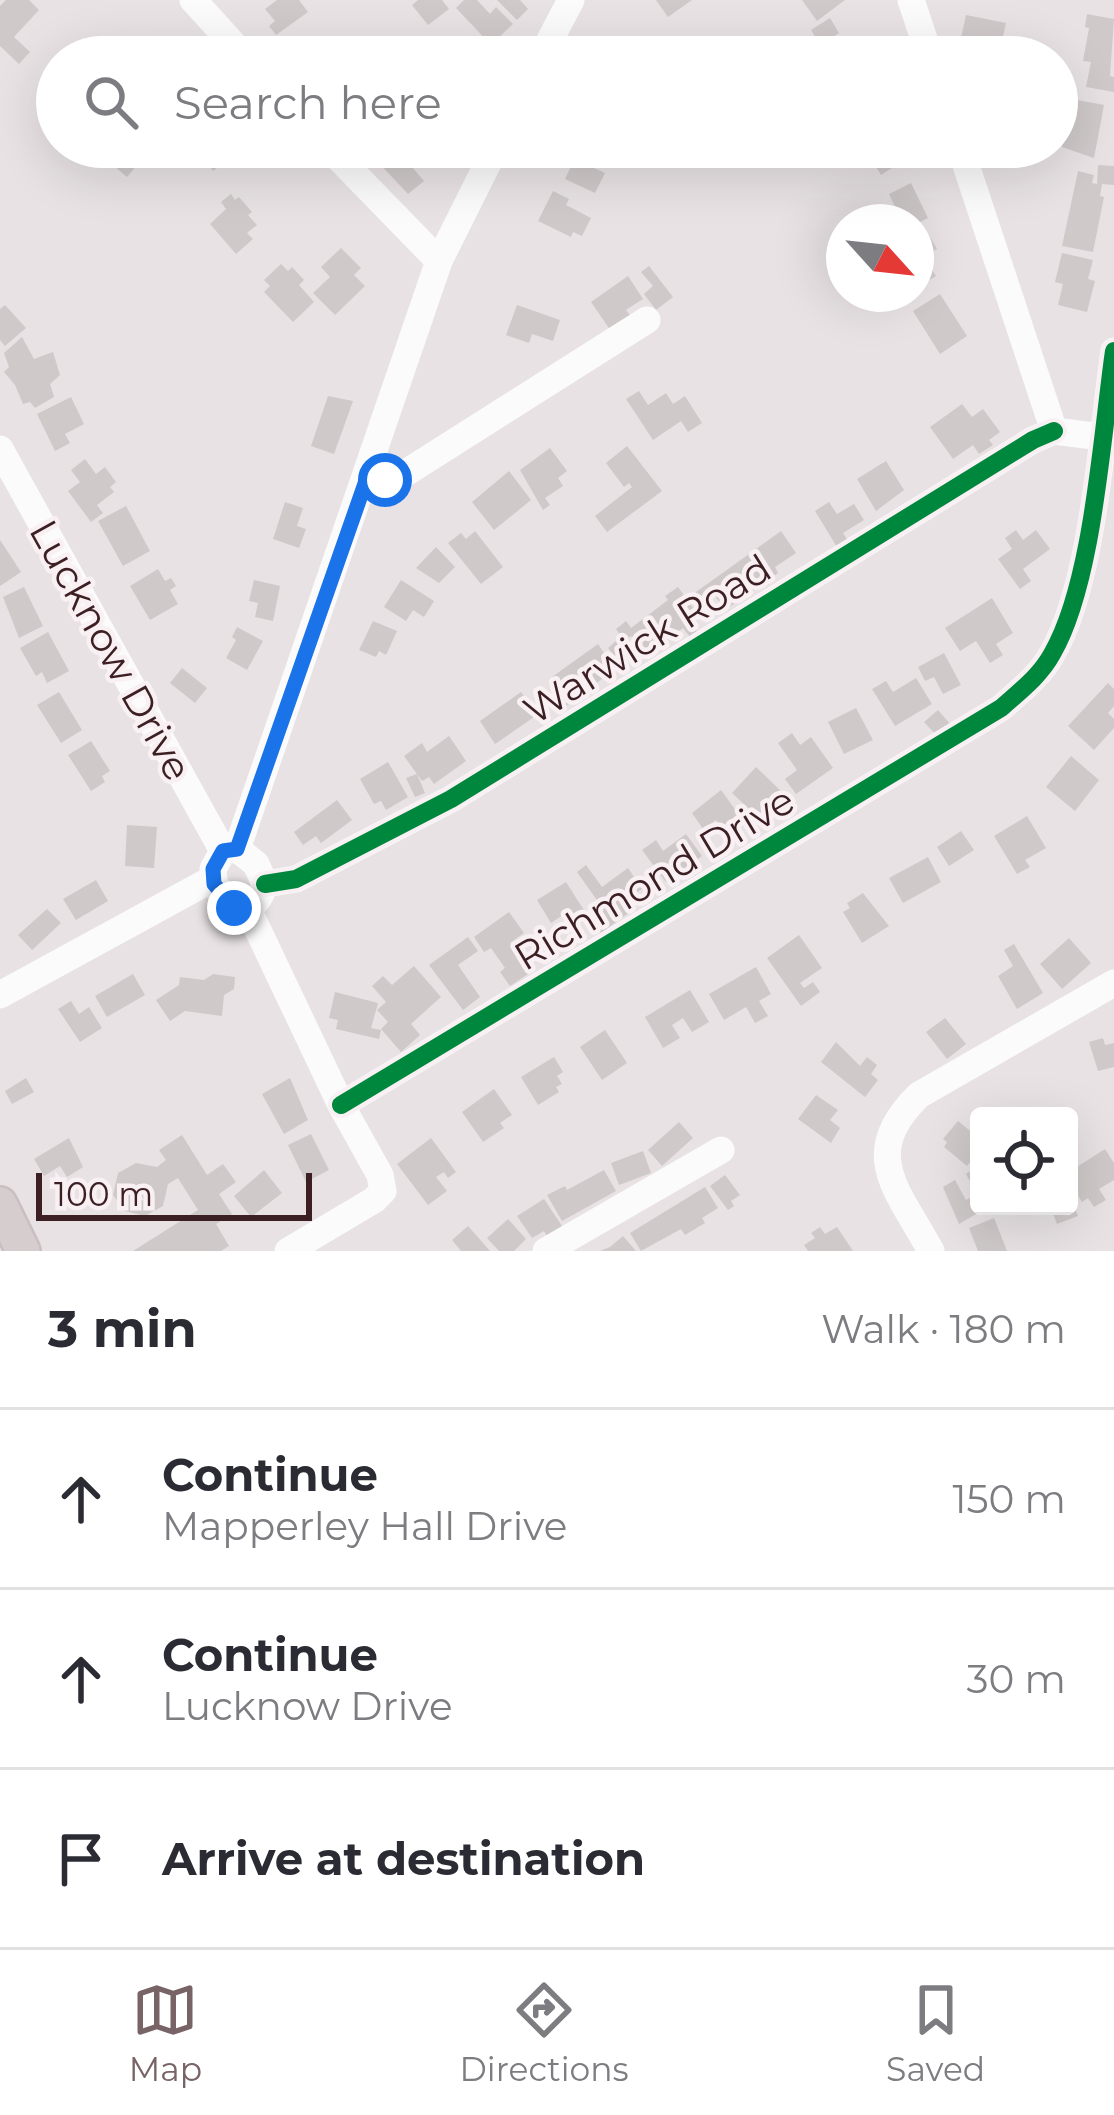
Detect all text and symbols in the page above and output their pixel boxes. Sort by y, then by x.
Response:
search box [36,36,1078,168]
icon: search [78,69,144,135]
text: Search here [174,75,442,130]
north arrow [826,204,934,312]
route start [358,453,412,507]
street label: Lucknow Drive [20,511,202,789]
street label: Warwick Road [515,544,779,734]
street label: Richmond Drive [505,776,803,980]
route end [207,881,261,935]
map controls [970,1107,1078,1215]
button: locate [970,1107,1078,1215]
scale bar [36,1167,312,1220]
text: 100 m [54,1174,153,1214]
text: 3 min [48,1298,197,1360]
text: Walk · 180 m [821,1305,1066,1353]
text: Continue [162,1447,378,1502]
icon: ahead [48,1466,114,1532]
text: 150 m [952,1475,1066,1523]
text: Mapperley Hall Drive [162,1502,567,1550]
text: Continue [162,1627,378,1682]
icon: ahead [48,1646,114,1712]
text: 30 m [967,1655,1066,1703]
text: Lucknow Drive [162,1682,452,1730]
icon: arrive [48,1826,114,1892]
text: Arrive at destination [162,1831,645,1886]
tab: Map [129,1977,202,2089]
tab: Directions [460,1977,629,2089]
tab: Saved [886,1977,985,2089]

